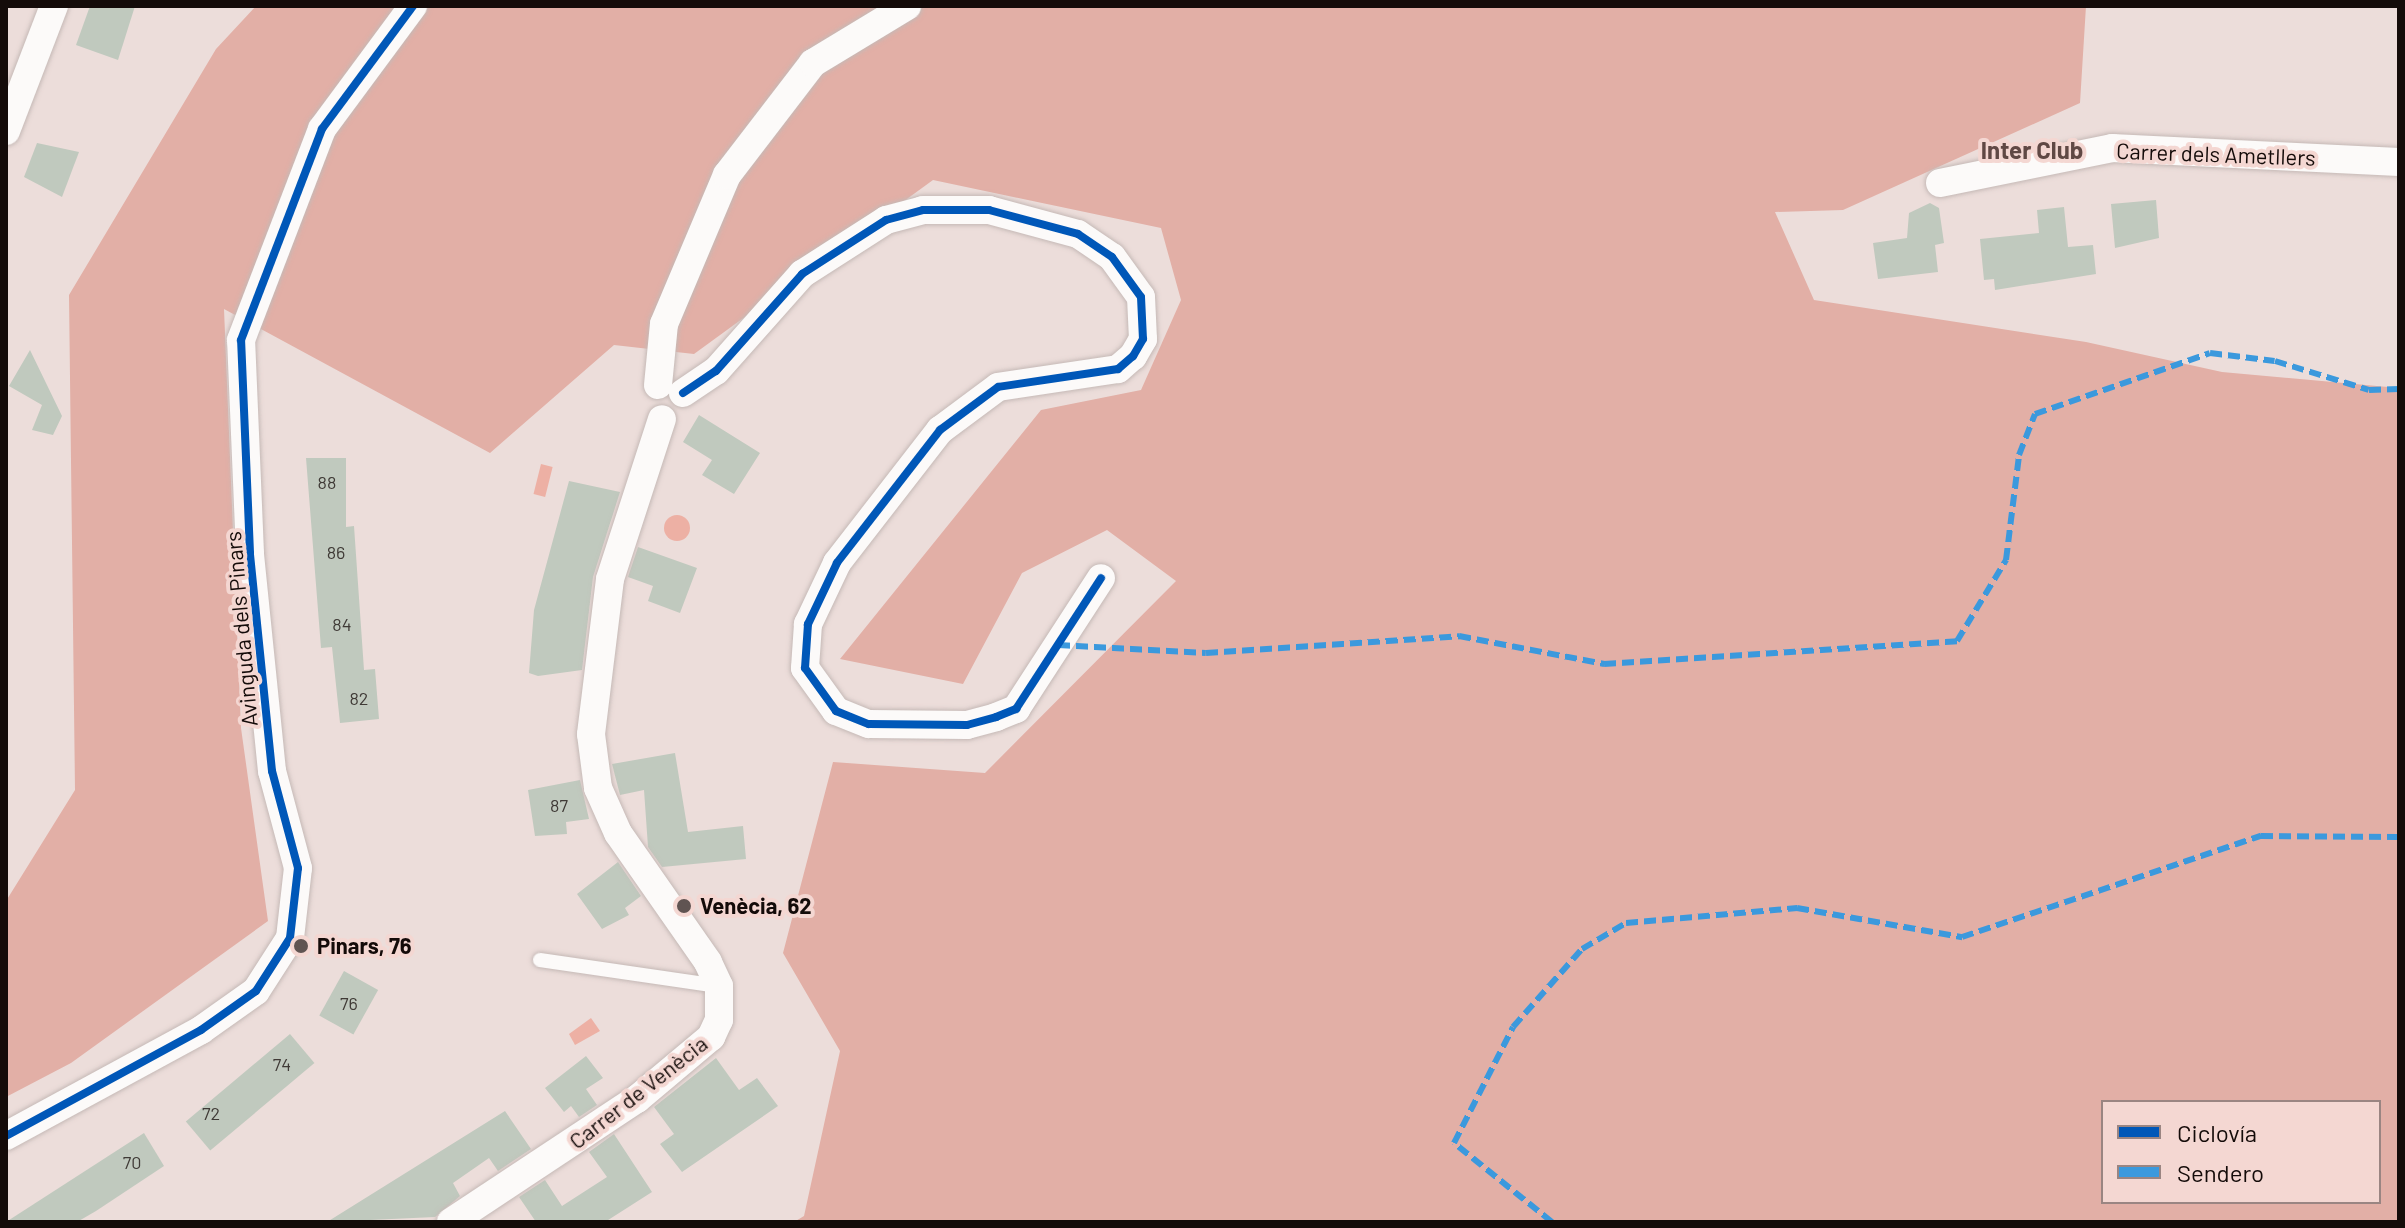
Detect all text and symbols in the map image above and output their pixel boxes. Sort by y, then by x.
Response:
district label: Inter Club [1981,136,2083,164]
street label: Carrer dels Ametllers [2116,137,2316,171]
house number: 88 [318,471,336,493]
street label: Avinguda dels Pinars [219,530,263,728]
house number: 86 [327,541,345,563]
house number: 84 [332,613,352,635]
house number: 82 [349,687,369,709]
house number: 87 [550,794,568,816]
place label: Venècia, 62 [700,893,812,919]
marker: Venècia, 62 [675,897,693,915]
place label: Pinars, 76 [317,933,412,959]
marker: Pinars, 76 [292,937,310,955]
house number: 76 [340,992,358,1014]
street label: Carrer de Venècia [564,1030,712,1154]
house number: 74 [273,1053,291,1075]
legend [2101,1100,2381,1204]
house number: 72 [202,1102,220,1124]
text: Ciclovía [2177,1118,2257,1147]
house number: 70 [123,1151,141,1173]
text: Sendero [2177,1158,2264,1187]

